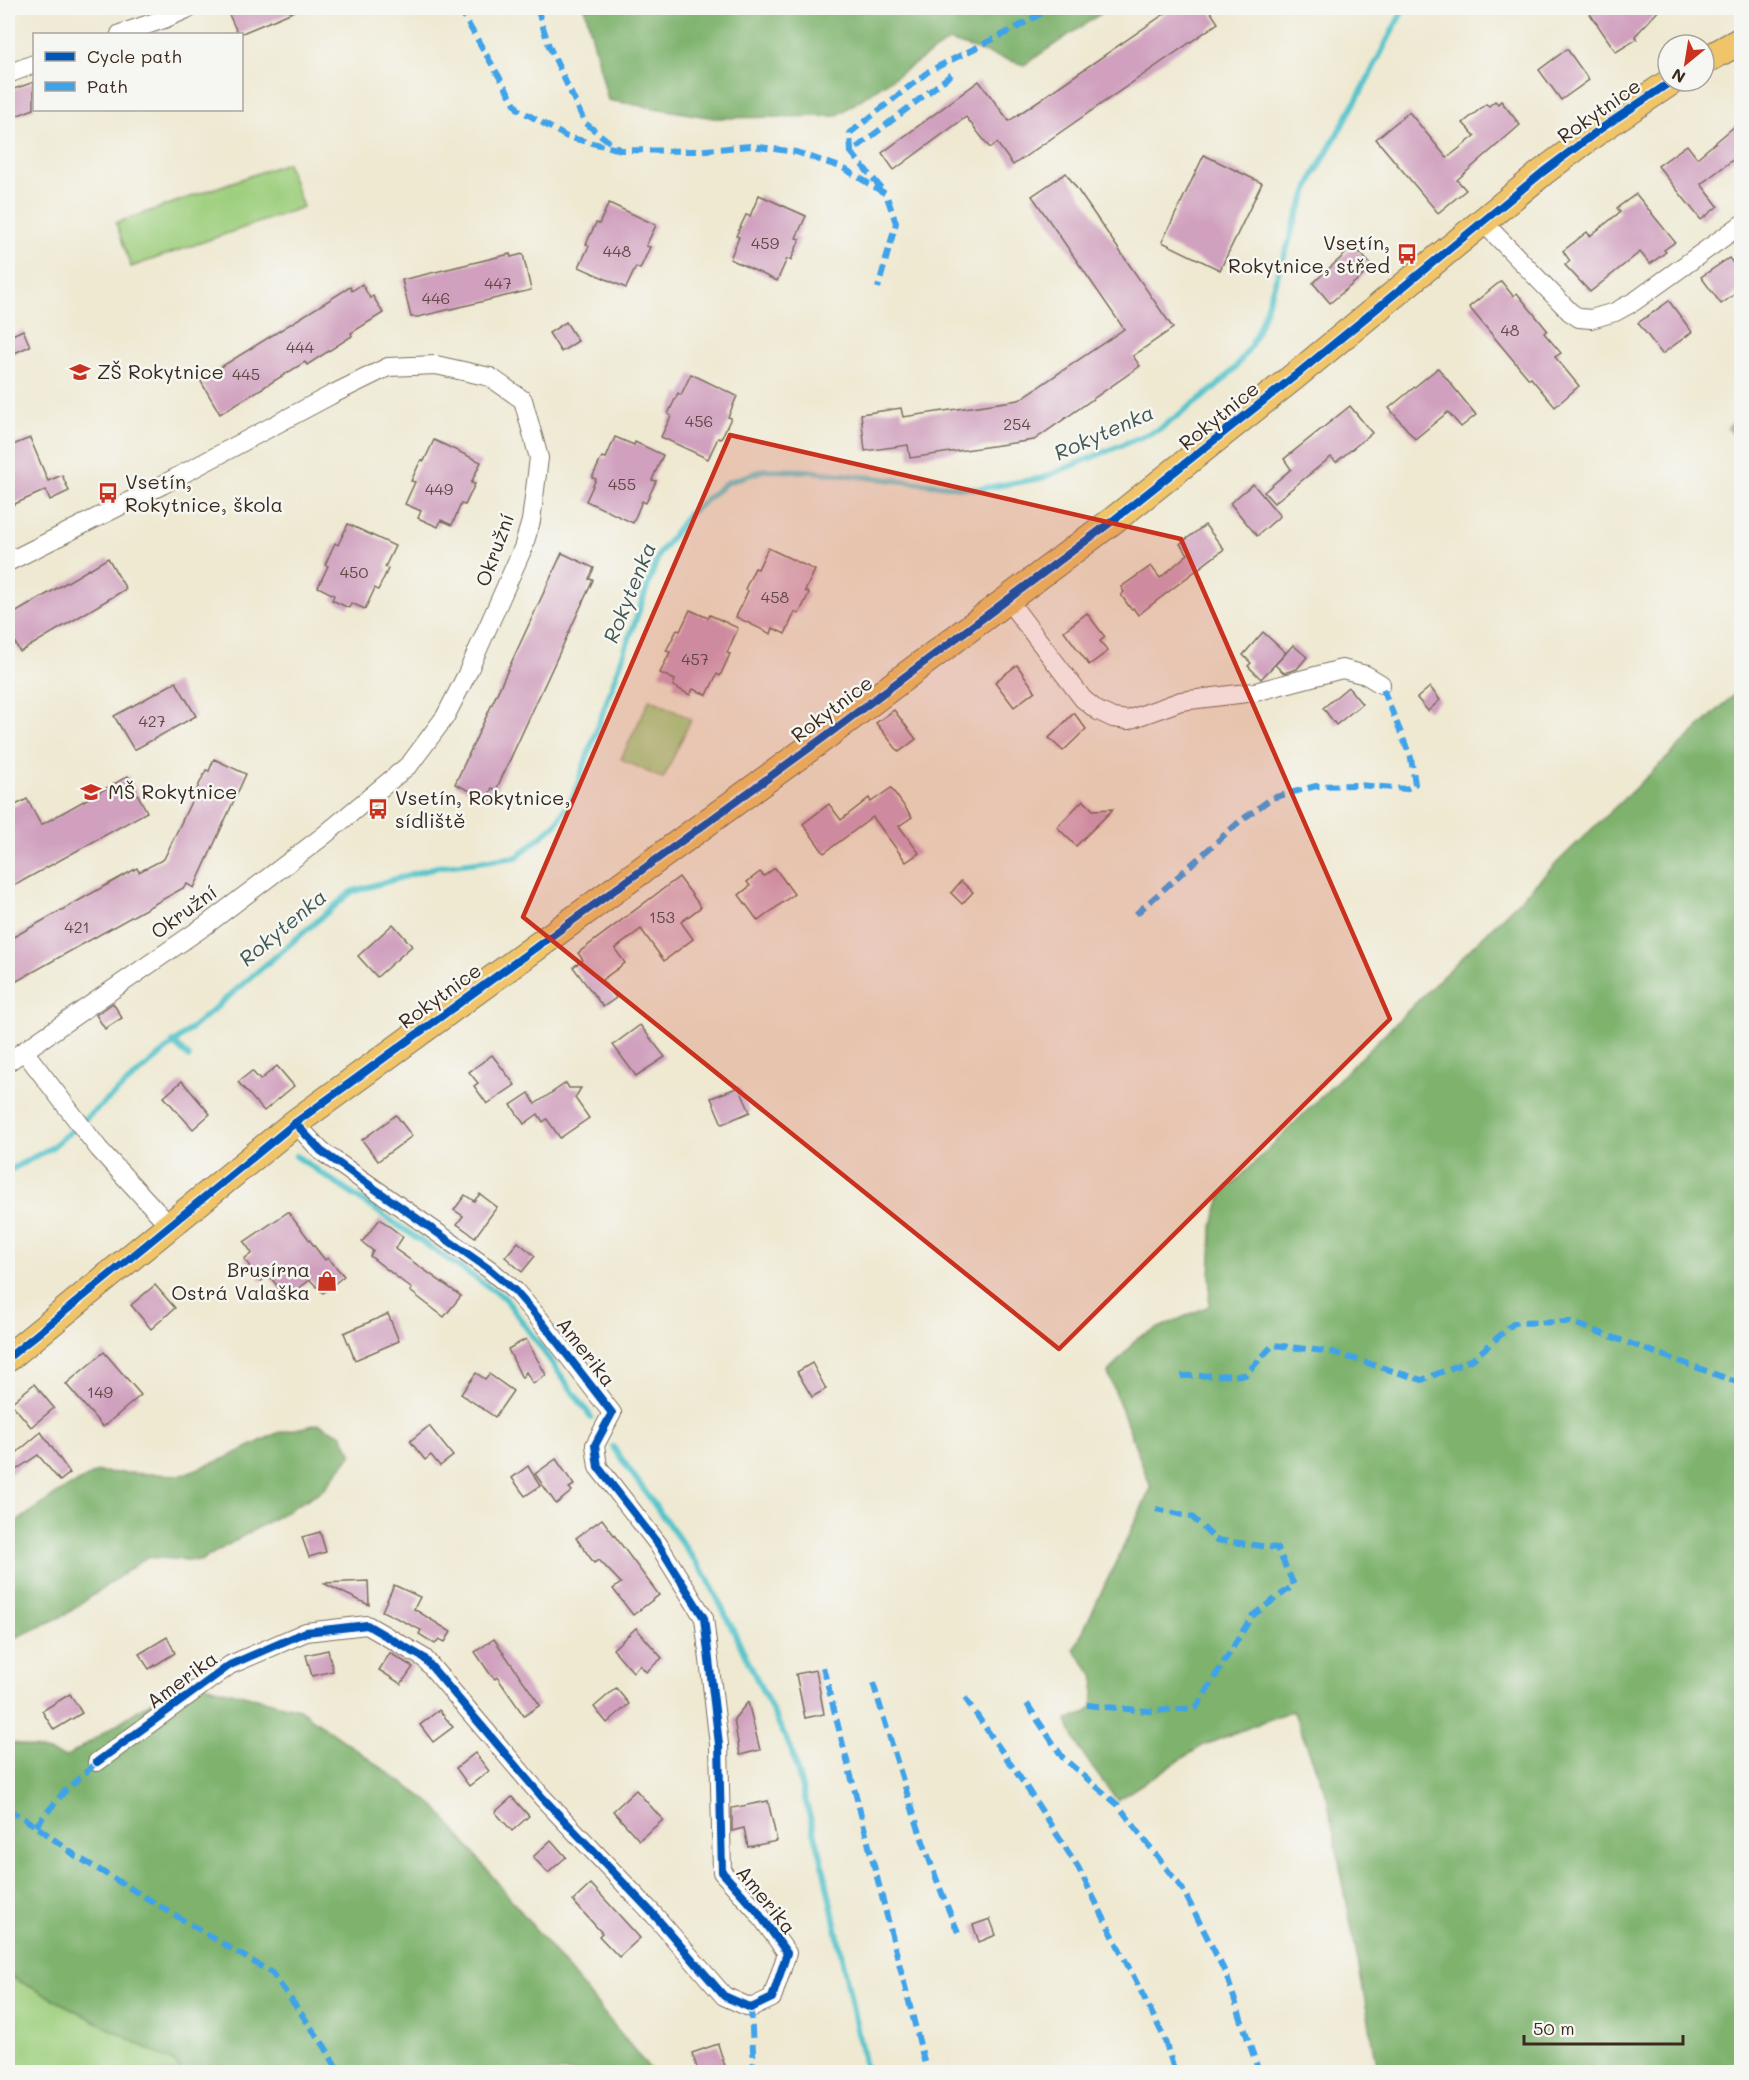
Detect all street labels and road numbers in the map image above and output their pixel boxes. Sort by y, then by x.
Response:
street label: Rokytnice [1552,72,1645,148]
street label: Rokytnice [1173,375,1264,455]
street label: Okružní [469,510,519,590]
street label: Rokytnice [785,669,878,747]
street label: Okružní [145,878,222,944]
street label: Rokytnice [393,956,486,1034]
street label: Amerika [551,1311,622,1391]
street label: Amerika [141,1645,222,1714]
street label: Amerika [731,1860,802,1939]

